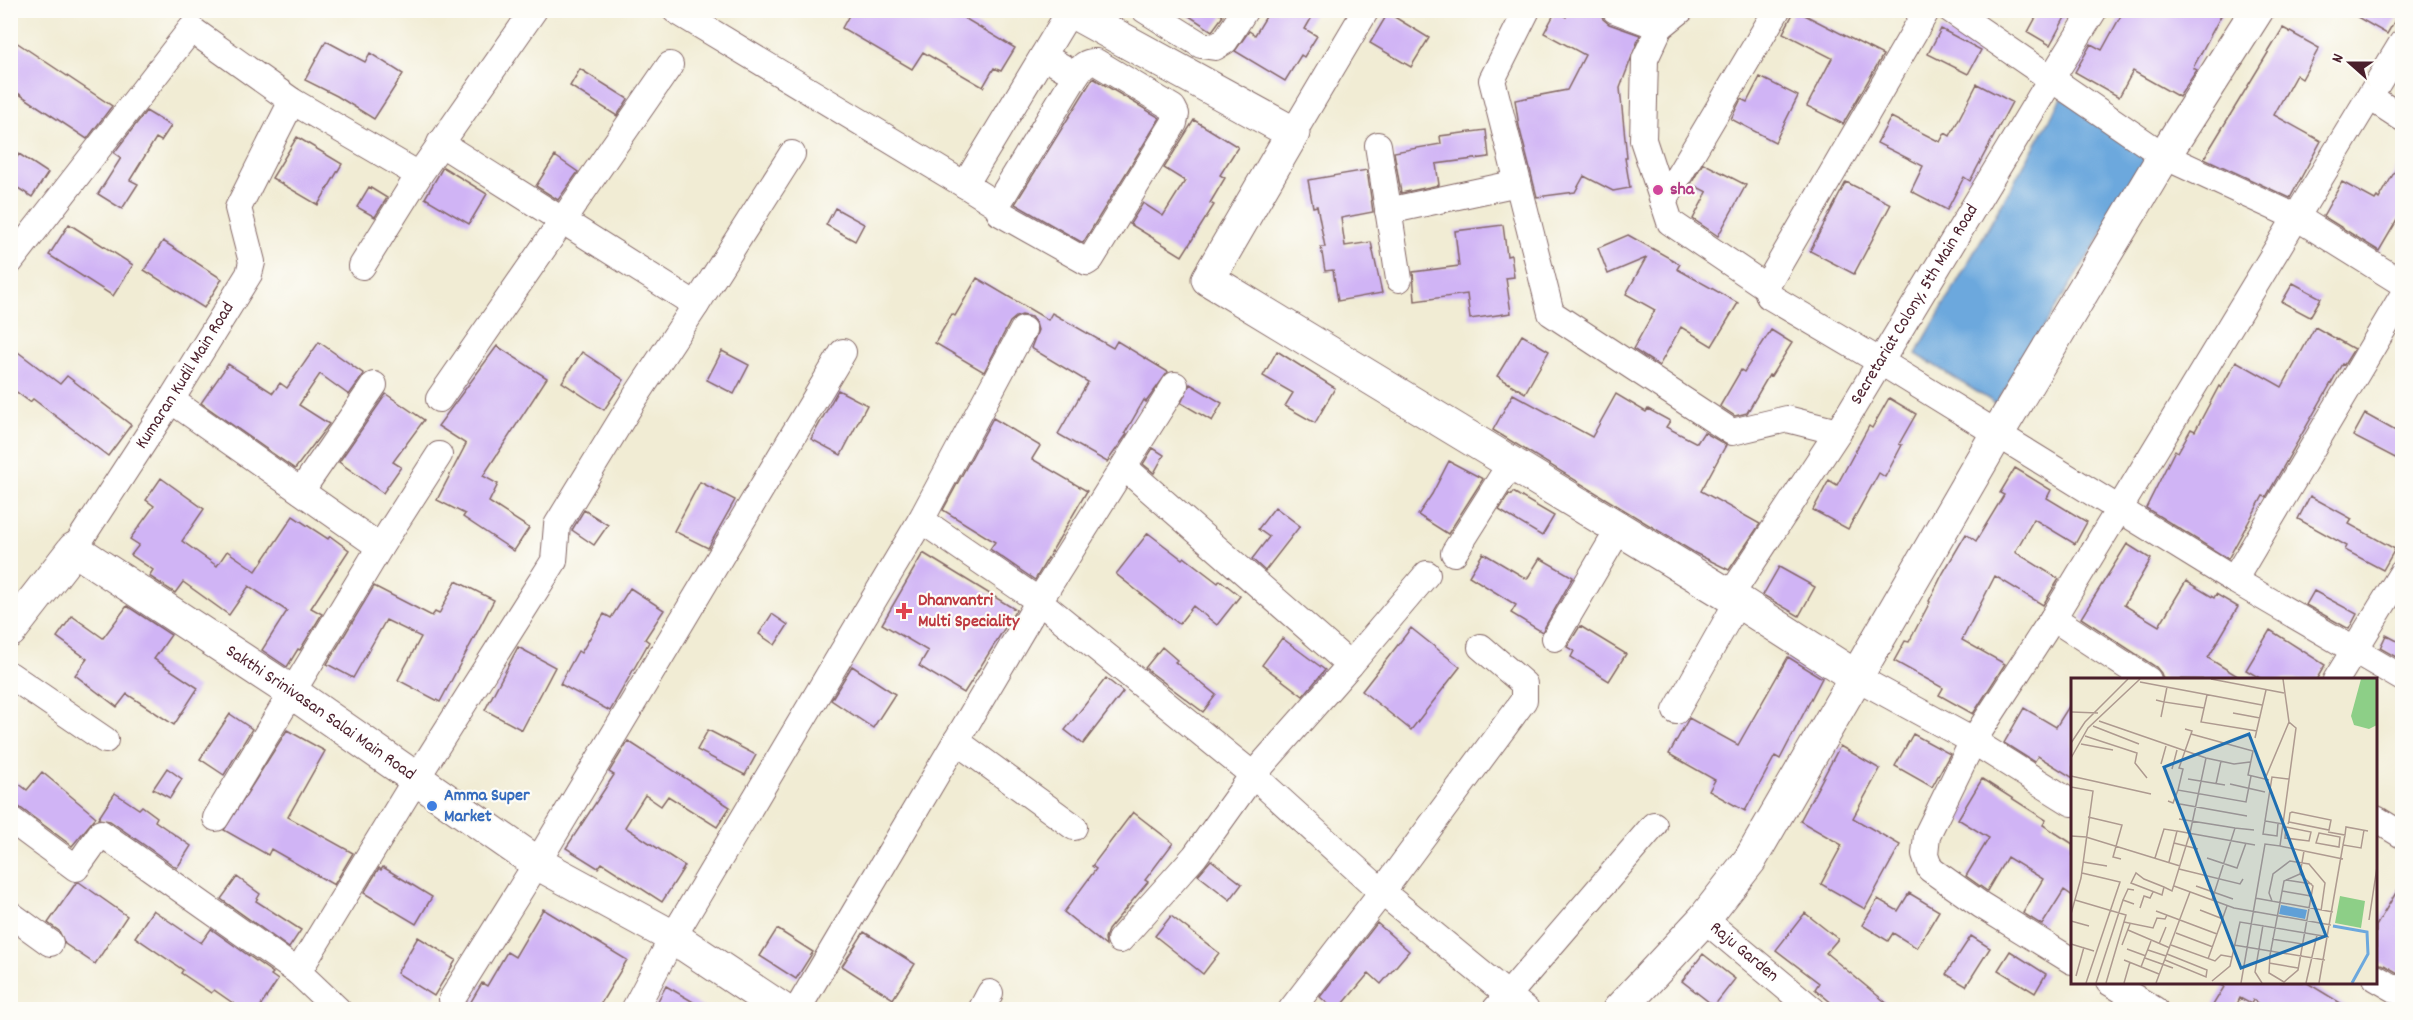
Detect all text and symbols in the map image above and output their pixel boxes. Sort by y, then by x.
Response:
north arrow [2320,33,2380,93]
text: N [2326,51,2351,66]
place label: sha [1670,178,1695,203]
marker: sha [1651,183,1665,197]
street label: Secretariat Colony, 5th Main Road [1845,200,1985,410]
street label: Kumaran Kudil Main Road [130,297,241,454]
place label: Dhanvantri Multi Speciality [918,589,1020,635]
marker: Dhanvantri Multi Speciality [895,602,913,620]
street label: Sakthi Srinivasan Salai Main Road [220,639,420,787]
inset map [2071,678,2377,984]
place label: Amma Super Market [444,784,530,830]
marker: Amma Super Market [425,799,439,813]
street label: Raju Garden [1704,916,1784,988]

